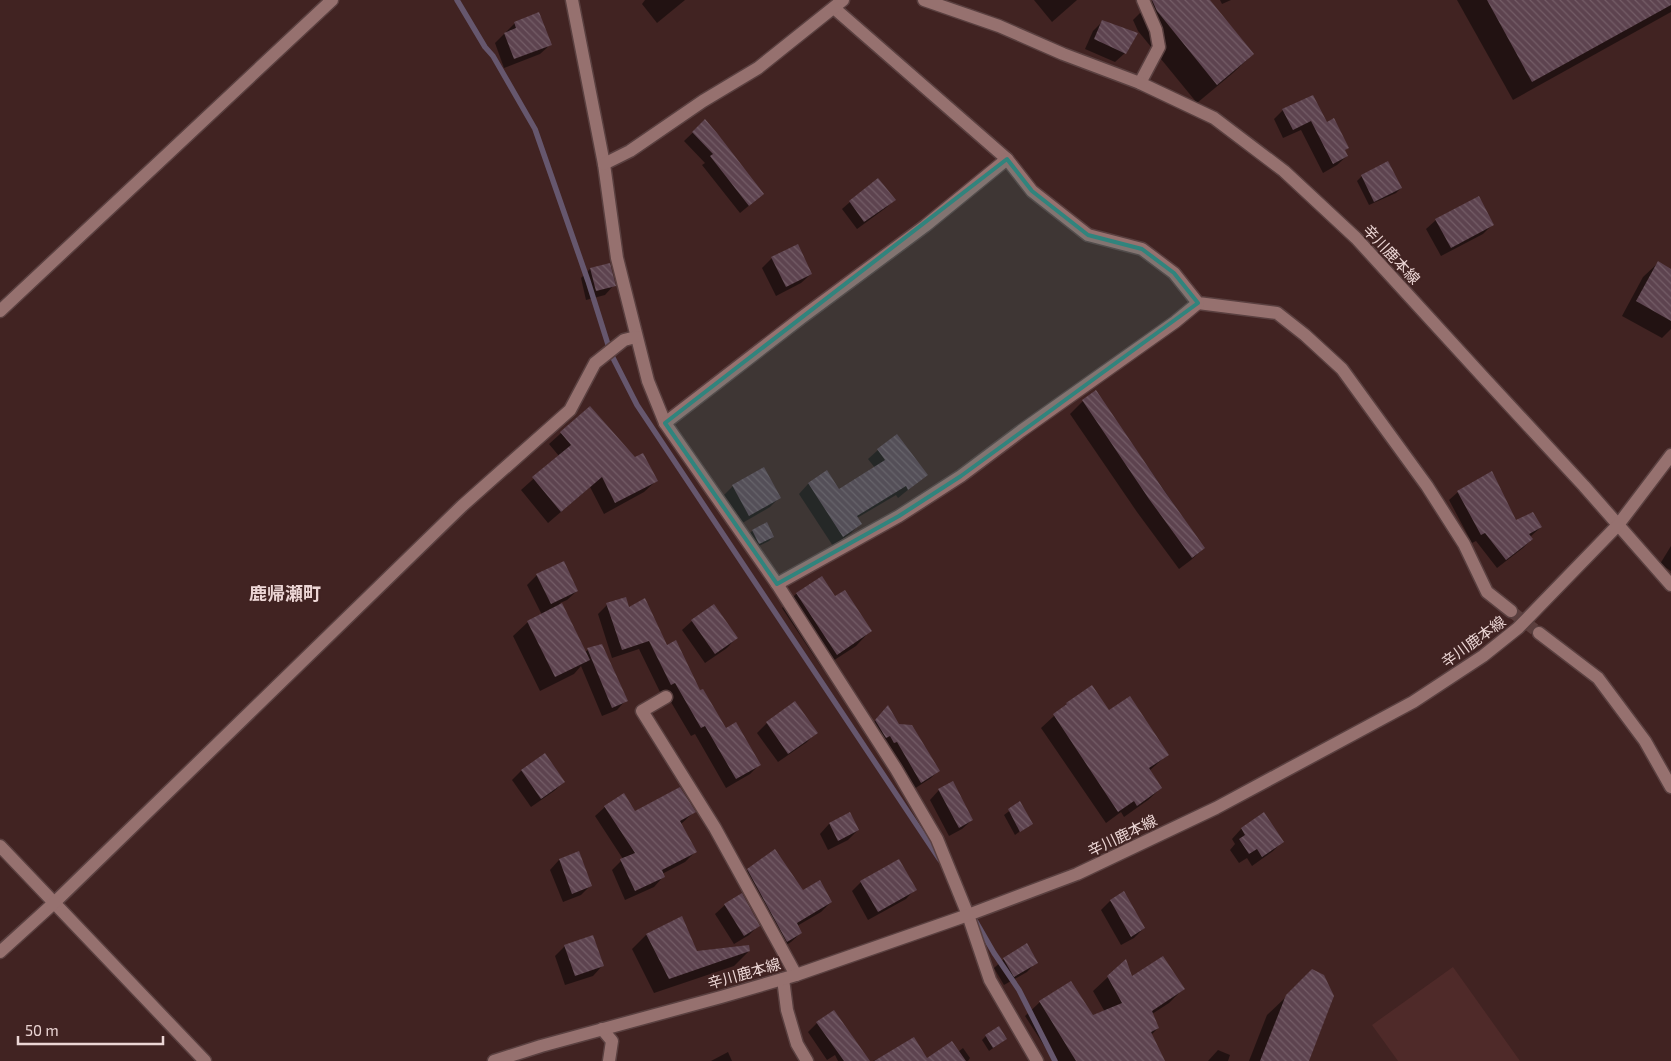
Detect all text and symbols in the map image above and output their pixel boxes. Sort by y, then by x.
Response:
street label: 辛川鹿本線 [1360,220,1424,288]
district label: 鹿帰瀬町 [249,582,321,604]
street label: 辛川鹿本線 [1437,612,1509,670]
street label: 辛川鹿本線 [1084,810,1160,860]
street label: 辛川鹿本線 [705,954,783,992]
scale bar [18,1014,162,1046]
text: 50 m [25,1021,59,1039]

